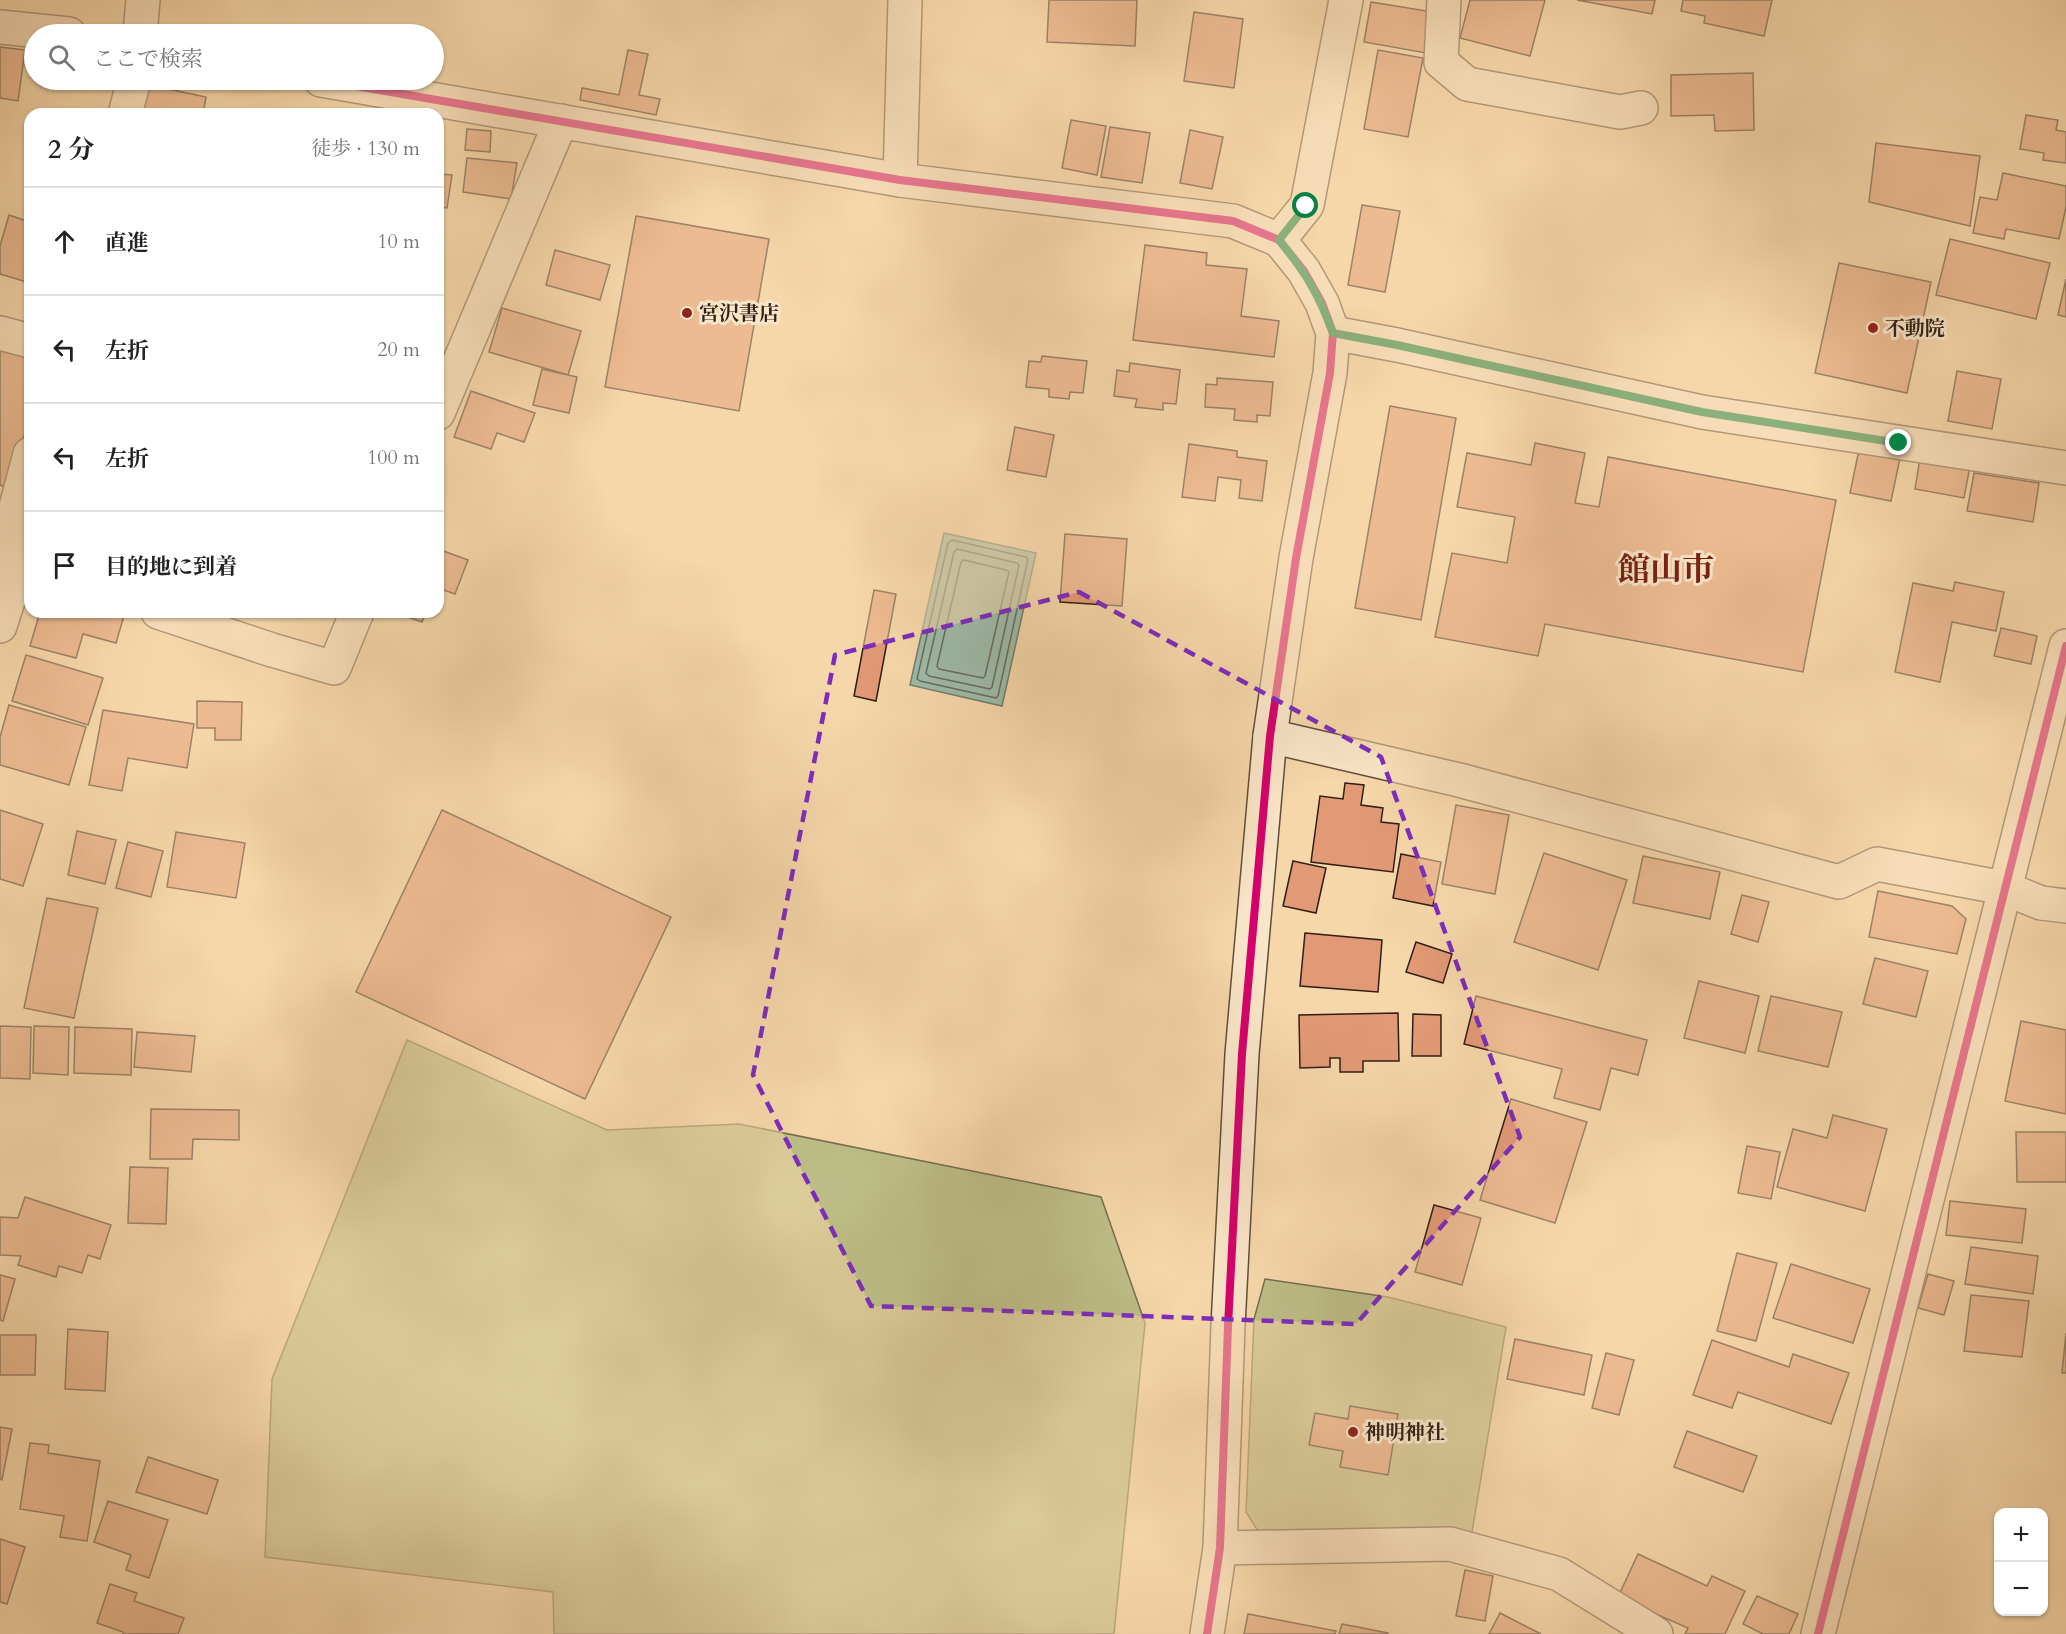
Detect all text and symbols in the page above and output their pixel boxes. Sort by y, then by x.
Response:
search box [24,24,444,90]
icon: search [45,41,78,74]
text: ここで検索 [93,44,203,74]
text: 2 分 [48,132,94,167]
text: 徒歩 · 130 m [311,135,420,162]
route start [1292,192,1318,218]
icon: ahead [48,225,81,258]
text: 直進 [105,228,149,258]
text: 10 m [377,228,420,255]
place label: 宮沢書店 [699,300,779,327]
marker: 宮沢書店 [680,306,694,320]
place label: 不動院 [1885,315,1945,342]
marker: 不動院 [1866,321,1880,335]
icon: left [48,333,81,366]
text: 左折 [105,336,149,366]
text: 20 m [377,336,420,363]
route end [1885,429,1911,455]
icon: left [48,441,81,474]
text: 左折 [105,444,149,474]
text: 100 m [367,444,420,471]
district label: 館山市 [1618,548,1714,592]
icon: arrive [48,549,81,582]
text: 目的地に到着 [105,552,237,582]
place label: 神明神社 [1365,1419,1445,1446]
marker: 神明神社 [1346,1425,1360,1439]
map controls [1994,1508,2048,1616]
button: + [1994,1508,2048,1562]
button: − [1994,1562,2048,1616]

